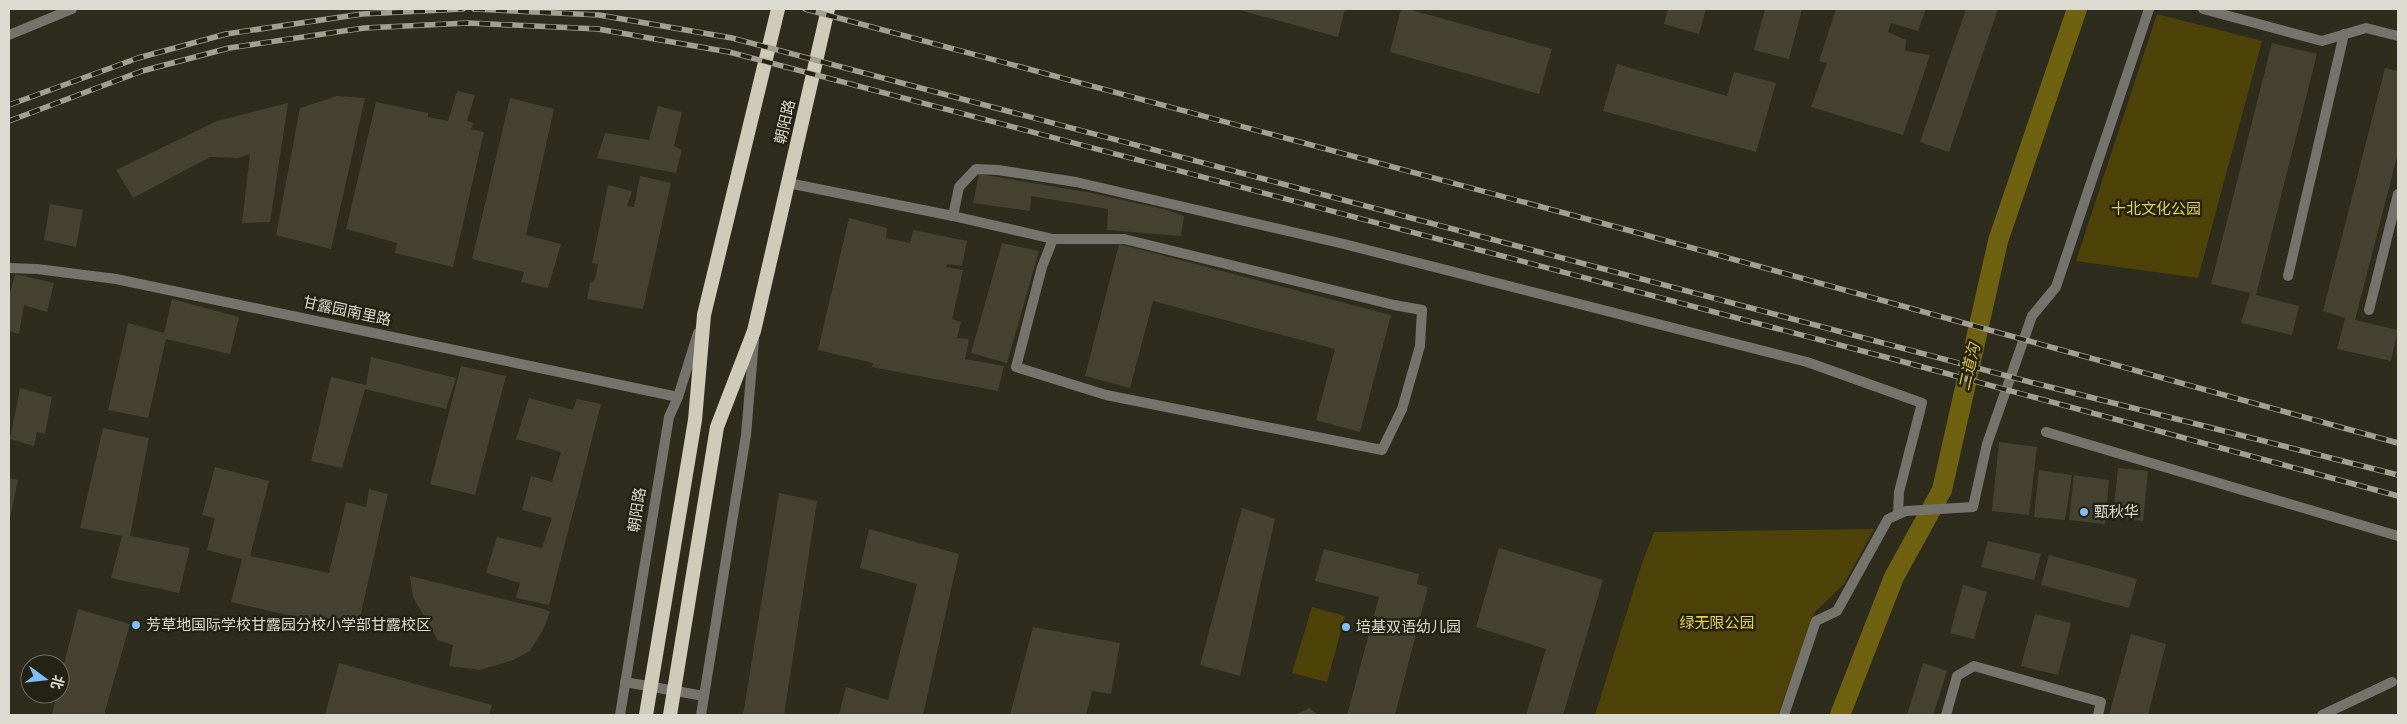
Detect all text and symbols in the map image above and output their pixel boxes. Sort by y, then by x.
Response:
street label: 朝阳路 [771,98,799,146]
park label: 十北文化公园 [2111,200,2201,218]
street label: 甘露园南里路 [301,293,393,329]
water label: 二道沟 [1954,340,1984,393]
street label: 朝阳路 [625,486,649,534]
place label: 甄秋华 [2094,503,2139,521]
marker: 甄秋华 [2078,506,2090,518]
park label: 绿无限公园 [1679,614,1755,632]
place label: 芳草地国际学校甘露园分校小学部甘露校区 [146,616,431,634]
place label: 培基双语幼儿园 [1356,618,1461,636]
marker: 芳草地国际学校甘露园分校小学部甘露校区 [130,619,142,631]
marker: 培基双语幼儿园 [1340,621,1352,633]
north arrow [20,654,70,704]
text: 北 [48,674,67,691]

